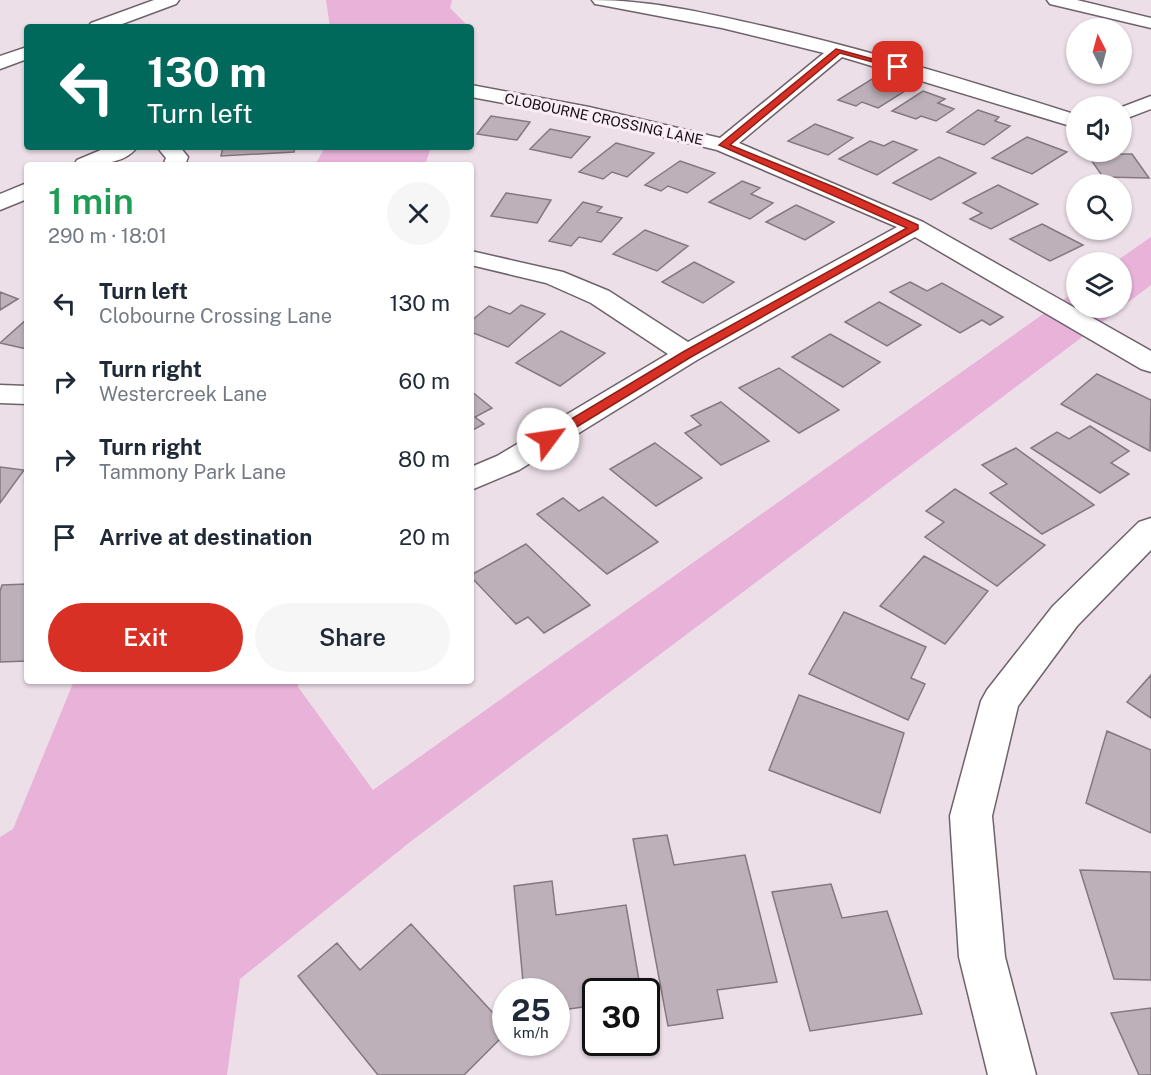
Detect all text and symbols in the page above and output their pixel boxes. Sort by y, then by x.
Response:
north arrow [1066,18,1132,84]
map controls [1066,18,1132,318]
pin [872,41,923,92]
text: 130 m [147,47,267,96]
icon: left [48,48,126,126]
icon: arrive [881,50,914,83]
street label: CLOBOURNE CROSSING LANE [503,90,705,148]
button: sound [1066,96,1132,162]
text: Turn left [147,97,253,129]
button: search [1066,174,1132,240]
text: 1 min [48,180,134,222]
button: close [387,182,450,245]
text: 290 m · 18:01 [48,224,167,248]
button: layers [1066,252,1132,318]
text: Turn left [99,278,188,304]
icon: left [48,287,81,320]
text: 130 m [389,290,450,316]
text: Clobourne Crossing Lane [99,304,332,328]
text: Turn right [99,356,202,382]
icon: right [48,365,81,398]
text: 60 m [399,368,450,394]
text: Westercreek Lane [99,382,267,406]
position arrow [516,407,580,471]
text: Turn right [99,434,202,460]
icon: right [48,443,81,476]
text: 80 m [398,446,450,472]
text: Tammony Park Lane [99,460,286,484]
icon: arrive [48,521,81,554]
text: Arrive at destination [99,524,312,550]
text: 20 m [399,524,450,550]
button: Exit [48,603,243,672]
button: Share [255,603,450,672]
speed limit sign: 30 [582,978,660,1056]
text: 25 [511,992,551,1028]
text: km/h [513,1024,549,1041]

